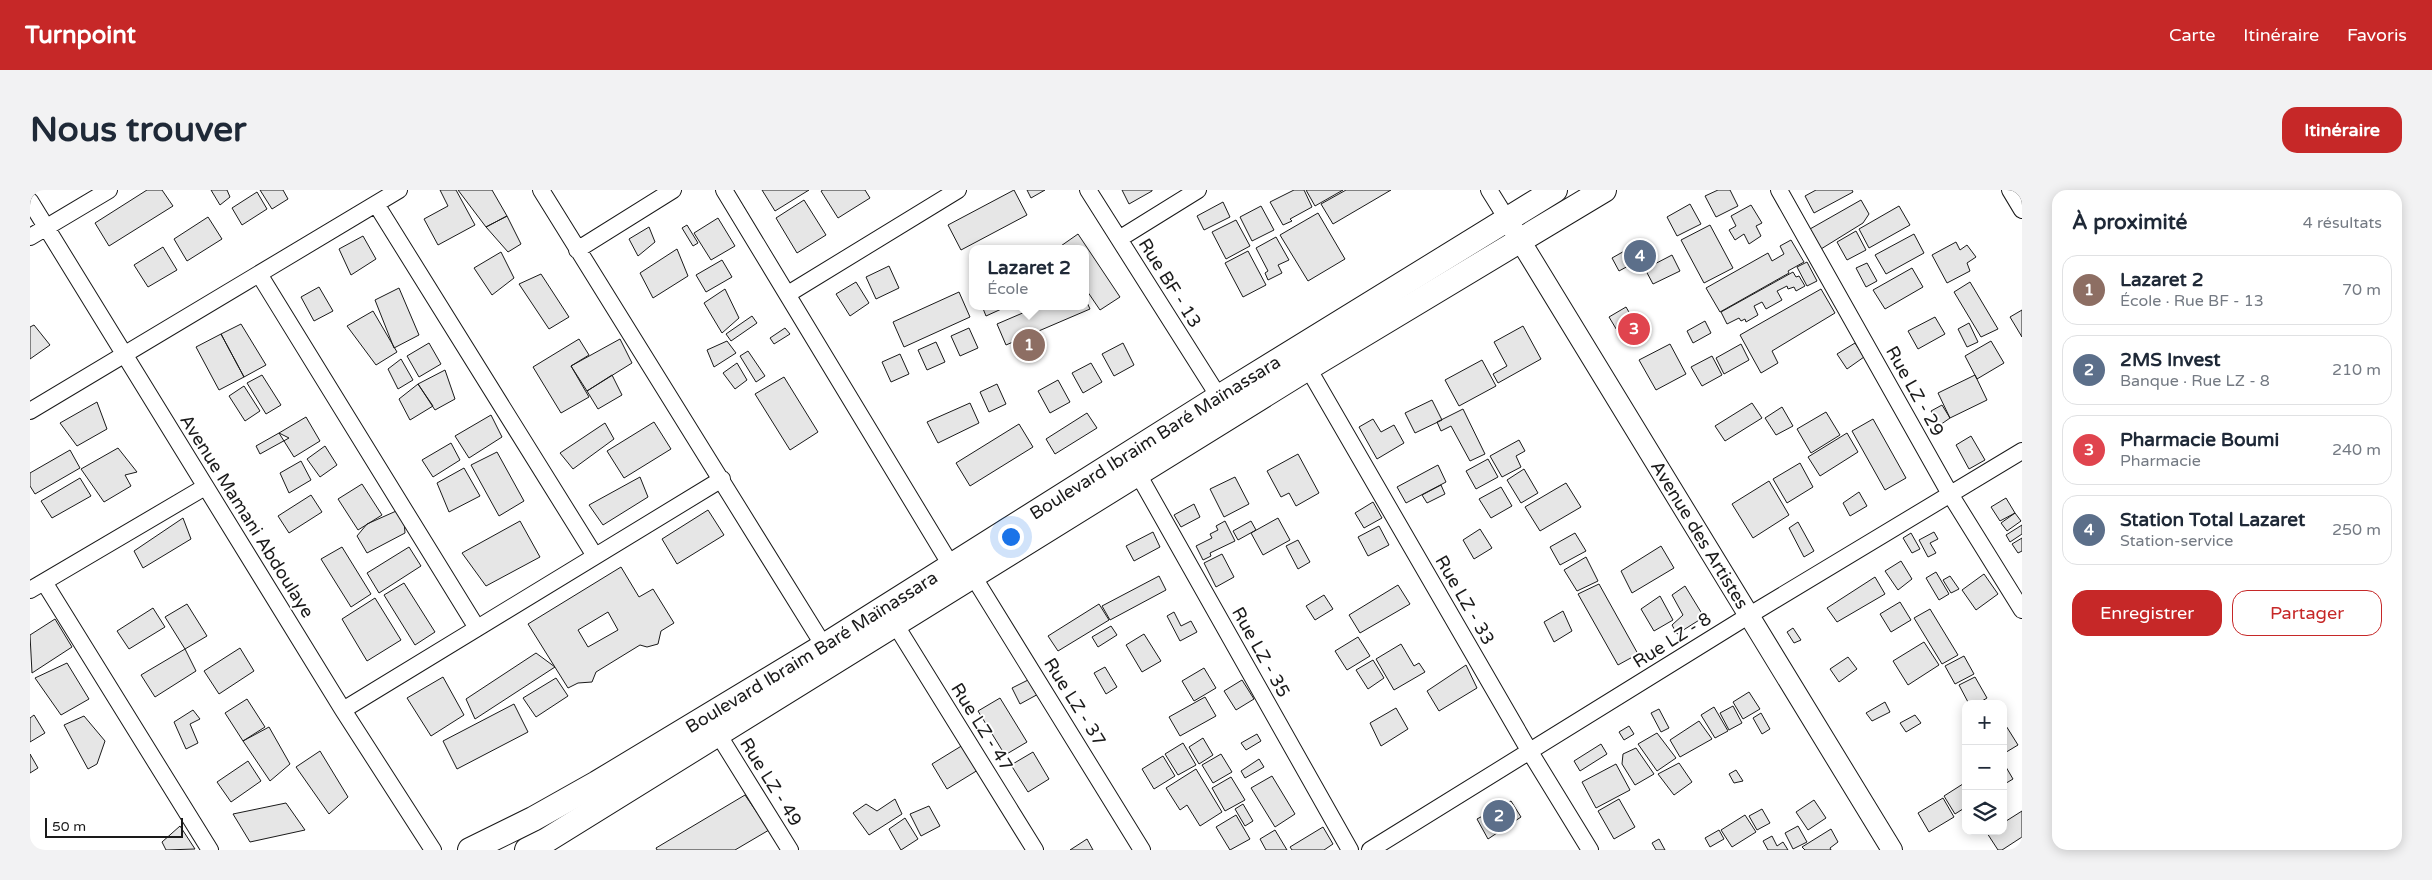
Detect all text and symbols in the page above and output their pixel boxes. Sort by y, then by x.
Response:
text: Turnpoint [25,21,136,50]
text: Carte [2169,24,2215,46]
text: Itinéraire [2243,24,2319,46]
text: Favoris [2347,24,2407,46]
button: Itinéraire [2282,107,2402,153]
text: Nous trouver [30,109,246,151]
text: À proximité [2072,210,2187,235]
text: 4 résultats [2303,213,2382,233]
street label: Rue BF - 13 [1134,234,1206,332]
pin: 4 [1624,237,1656,275]
popup [969,245,1089,310]
text: Lazaret 2 [987,257,1071,279]
text: Lazaret 2 [2120,269,2204,291]
text: École [987,279,1028,299]
text: 1 [2084,280,2094,300]
text: 70 m [2342,280,2381,300]
text: École · Rue BF - 13 [2120,291,2264,311]
pin: 3 [1618,310,1650,348]
pin: 1 [1013,326,1045,364]
street label: Rue LZ - 29 [1881,342,1949,440]
text: 2MS Invest [2120,349,2221,371]
street label: Boulevard Ibraim Baré Maïnassara [1026,351,1285,524]
text: 2 [2084,360,2094,380]
text: 210 m [2332,360,2381,380]
text: Banque · Rue LZ - 8 [2120,371,2270,391]
street label: Avenue Mamani Abdoulaye [175,410,319,622]
text: Pharmacie Boumi [2120,429,2279,451]
text: 3 [2084,440,2094,460]
text: 240 m [2332,440,2381,460]
text: Pharmacie [2120,451,2201,471]
street label: Avenue des Artistes [1646,457,1753,613]
text: Station Total Lazaret [2120,509,2305,531]
text: 4 [2084,520,2094,540]
text: 250 m [2332,520,2381,540]
your location [998,524,1024,550]
text: Station-service [2120,531,2233,551]
street label: Rue LZ - 33 [1431,551,1499,649]
street label: Boulevard Ibraim Baré Maïnassara [682,566,942,738]
button: Enregistrer [2072,590,2222,636]
button: Partager [2232,590,2382,636]
street label: Rue LZ - 35 [1227,603,1295,701]
street label: Rue LZ - 8 [1629,607,1715,673]
street label: Rue LZ - 37 [1039,654,1111,750]
street label: Rue LZ - 47 [946,679,1018,775]
map controls [1962,700,2007,835]
button: + [1962,700,2007,745]
street label: Rue LZ - 49 [735,734,807,830]
button: − [1962,745,2007,790]
button: layers [1962,790,2007,835]
pin: 2 [1483,797,1515,835]
scale bar [45,815,182,838]
text: 50 m [52,818,86,835]

